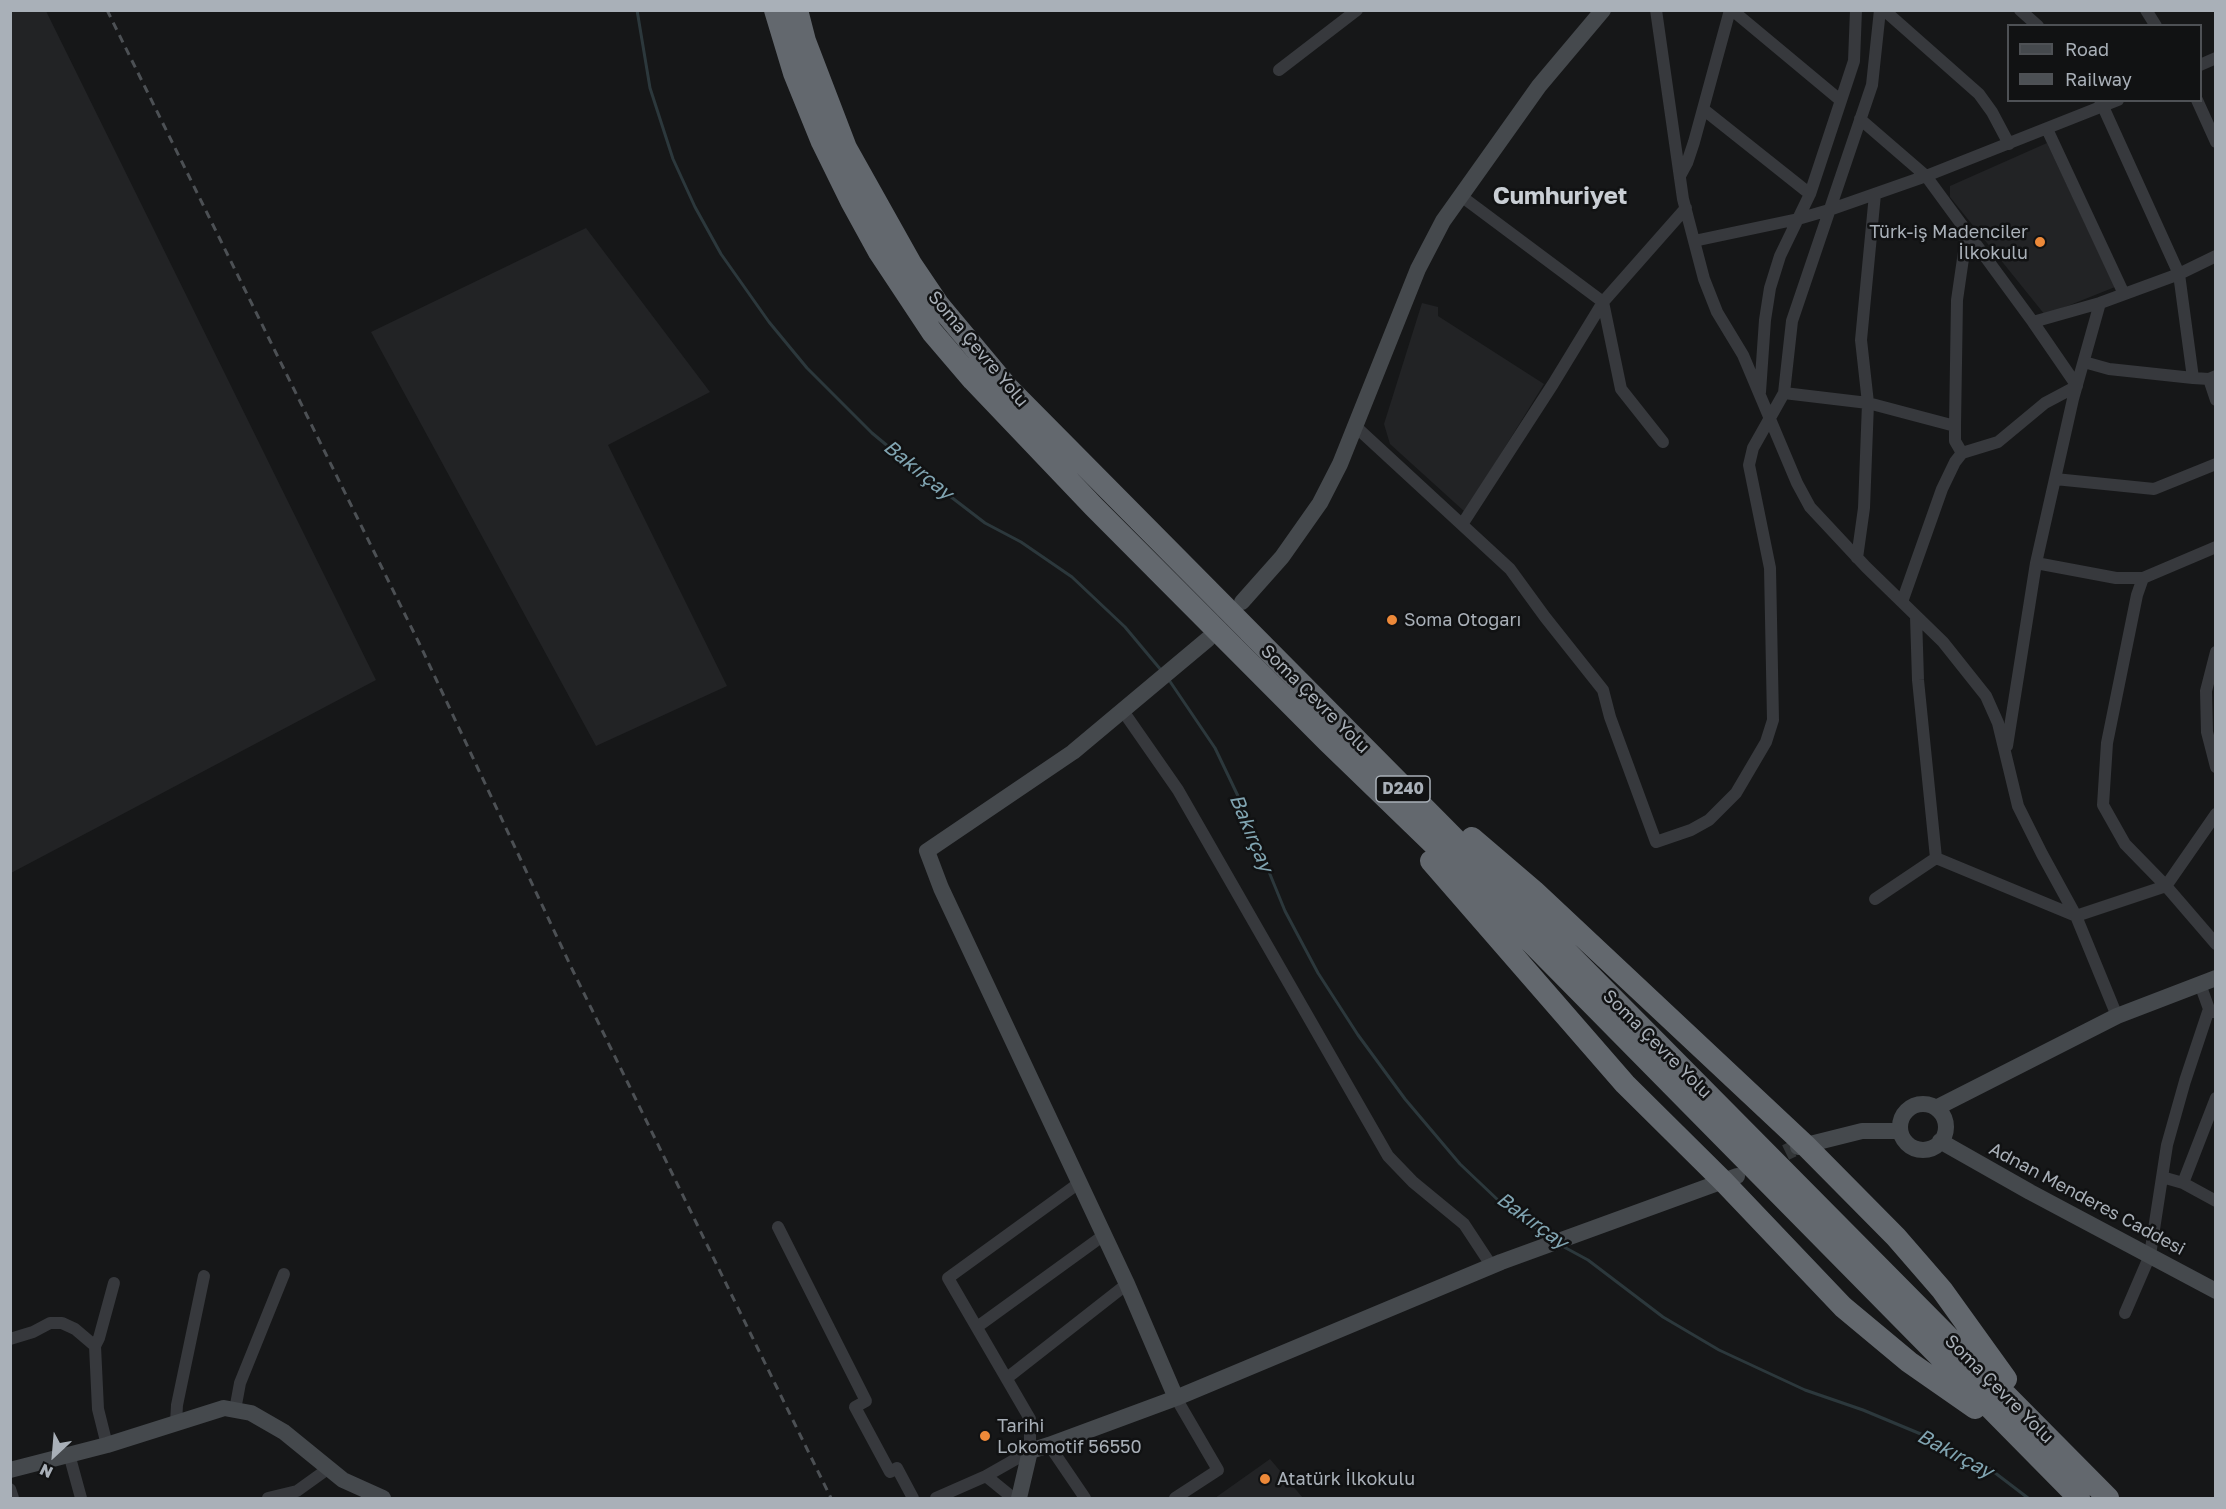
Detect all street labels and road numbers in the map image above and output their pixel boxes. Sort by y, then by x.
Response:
street label: Soma Çevre Yolu [923,287,1033,411]
street label: Soma Çevre Yolu [1256,640,1374,758]
road number: D240 [1376,776,1430,802]
street label: Soma Çevre Yolu [1598,985,1716,1103]
street label: Adnan Menderes Caddesi [1985,1138,2189,1260]
street label: Soma Çevre Yolu [1940,1330,2058,1448]

